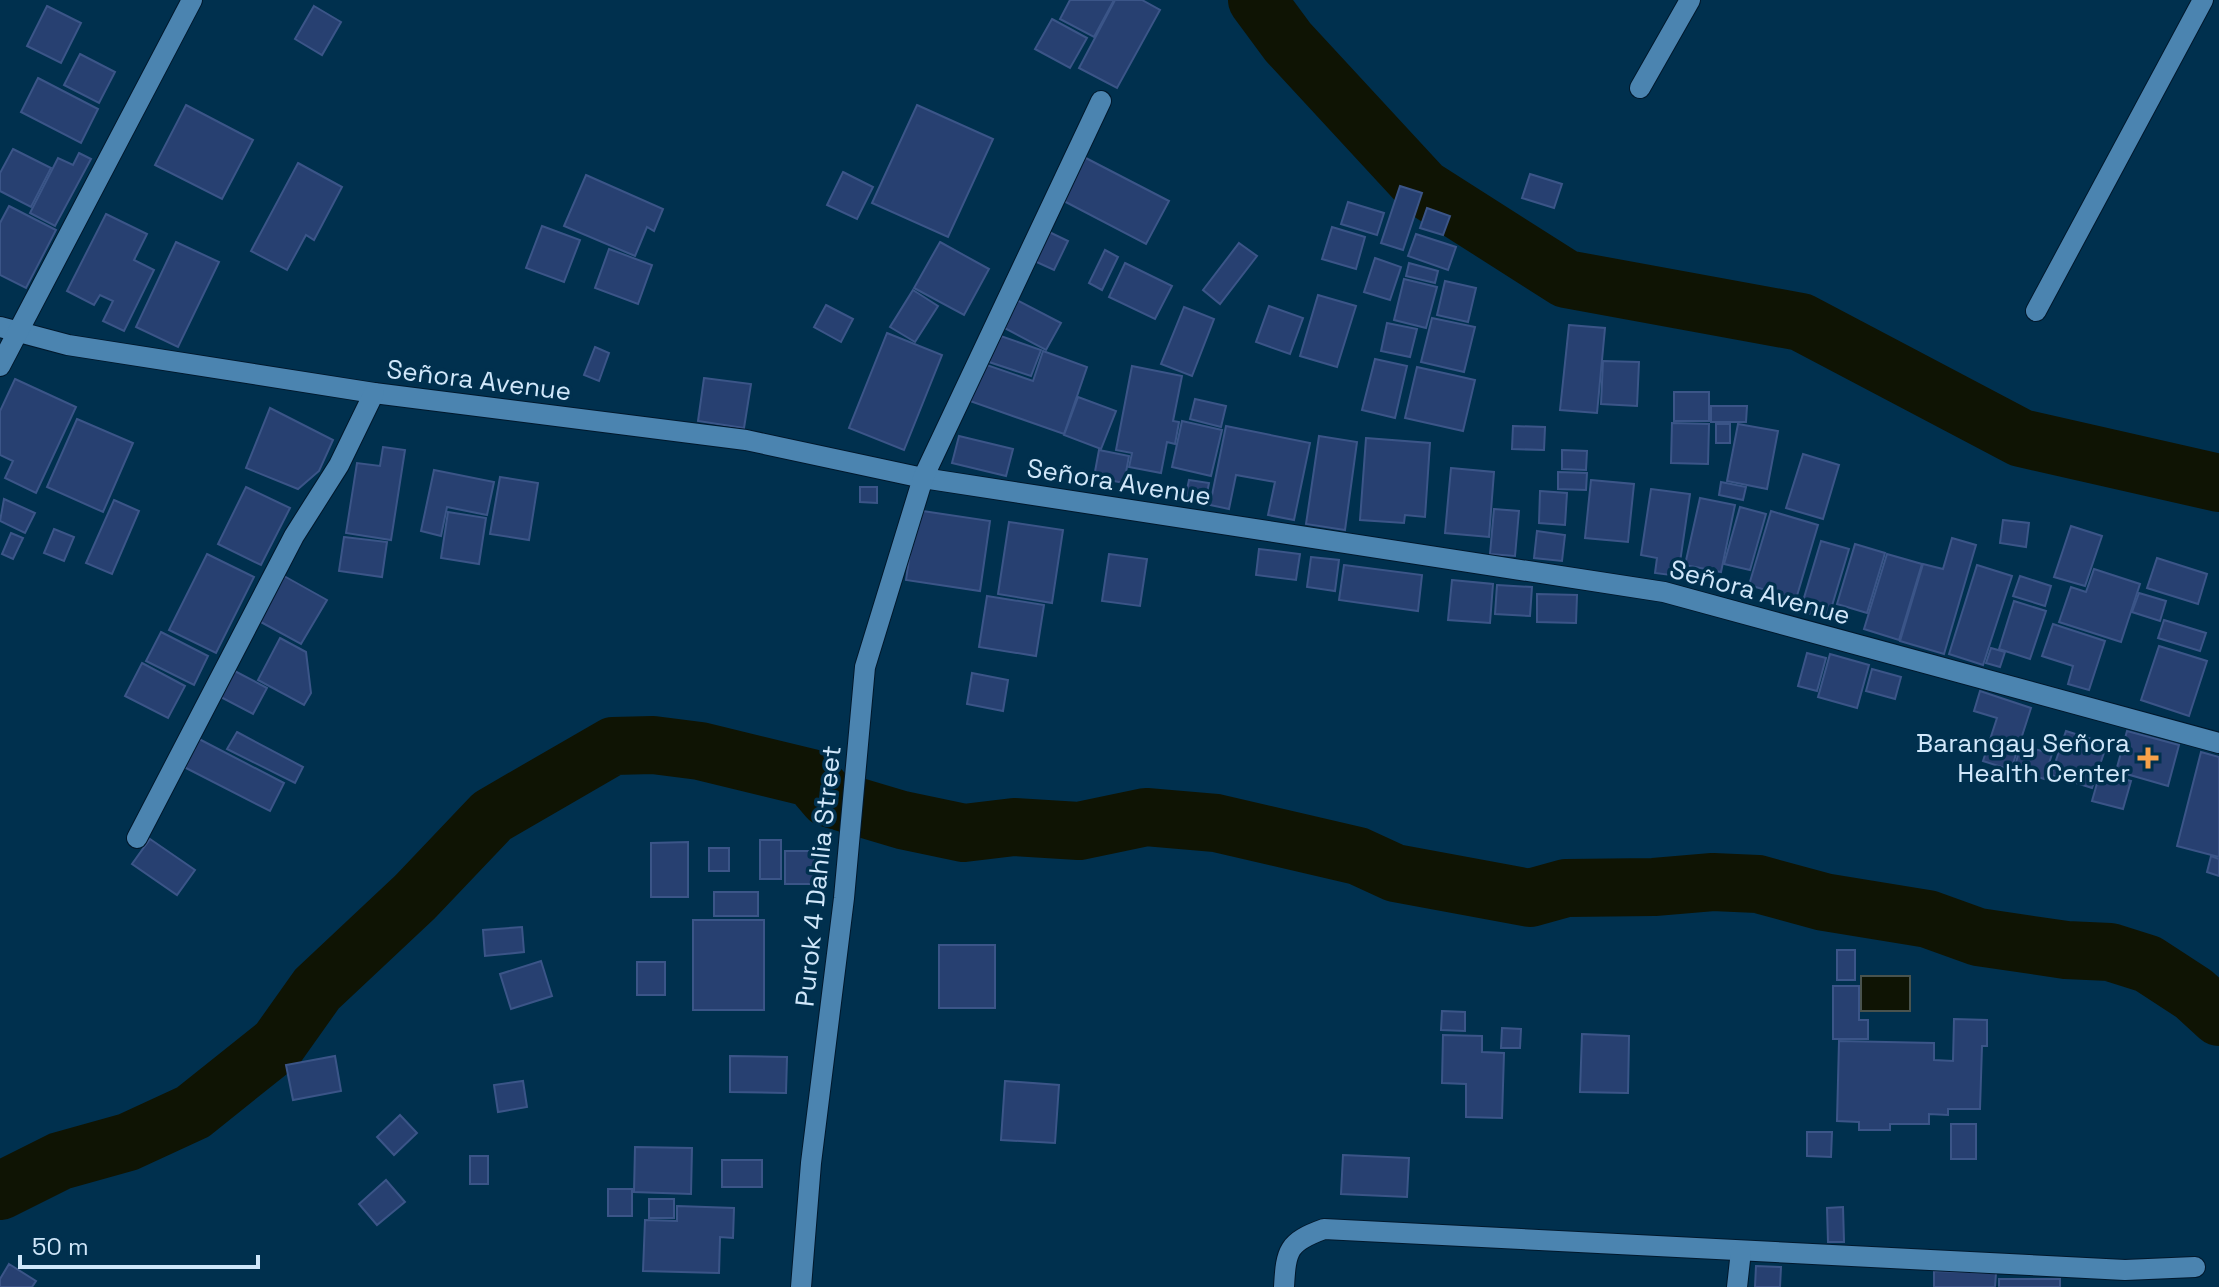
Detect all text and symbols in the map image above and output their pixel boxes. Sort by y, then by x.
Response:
street label: Señora Avenue [385,352,573,408]
street label: Señora Avenue [1025,451,1213,513]
street label: Señora Avenue [1666,552,1854,632]
place label: Barangay Señora Health Center [1916,726,2130,790]
street label: Purok 4 Dahlia Street [787,744,849,1008]
marker: Barangay Señora Health Center [2137,747,2159,769]
scale bar [20,1219,258,1269]
text: 50 m [32,1231,89,1262]

